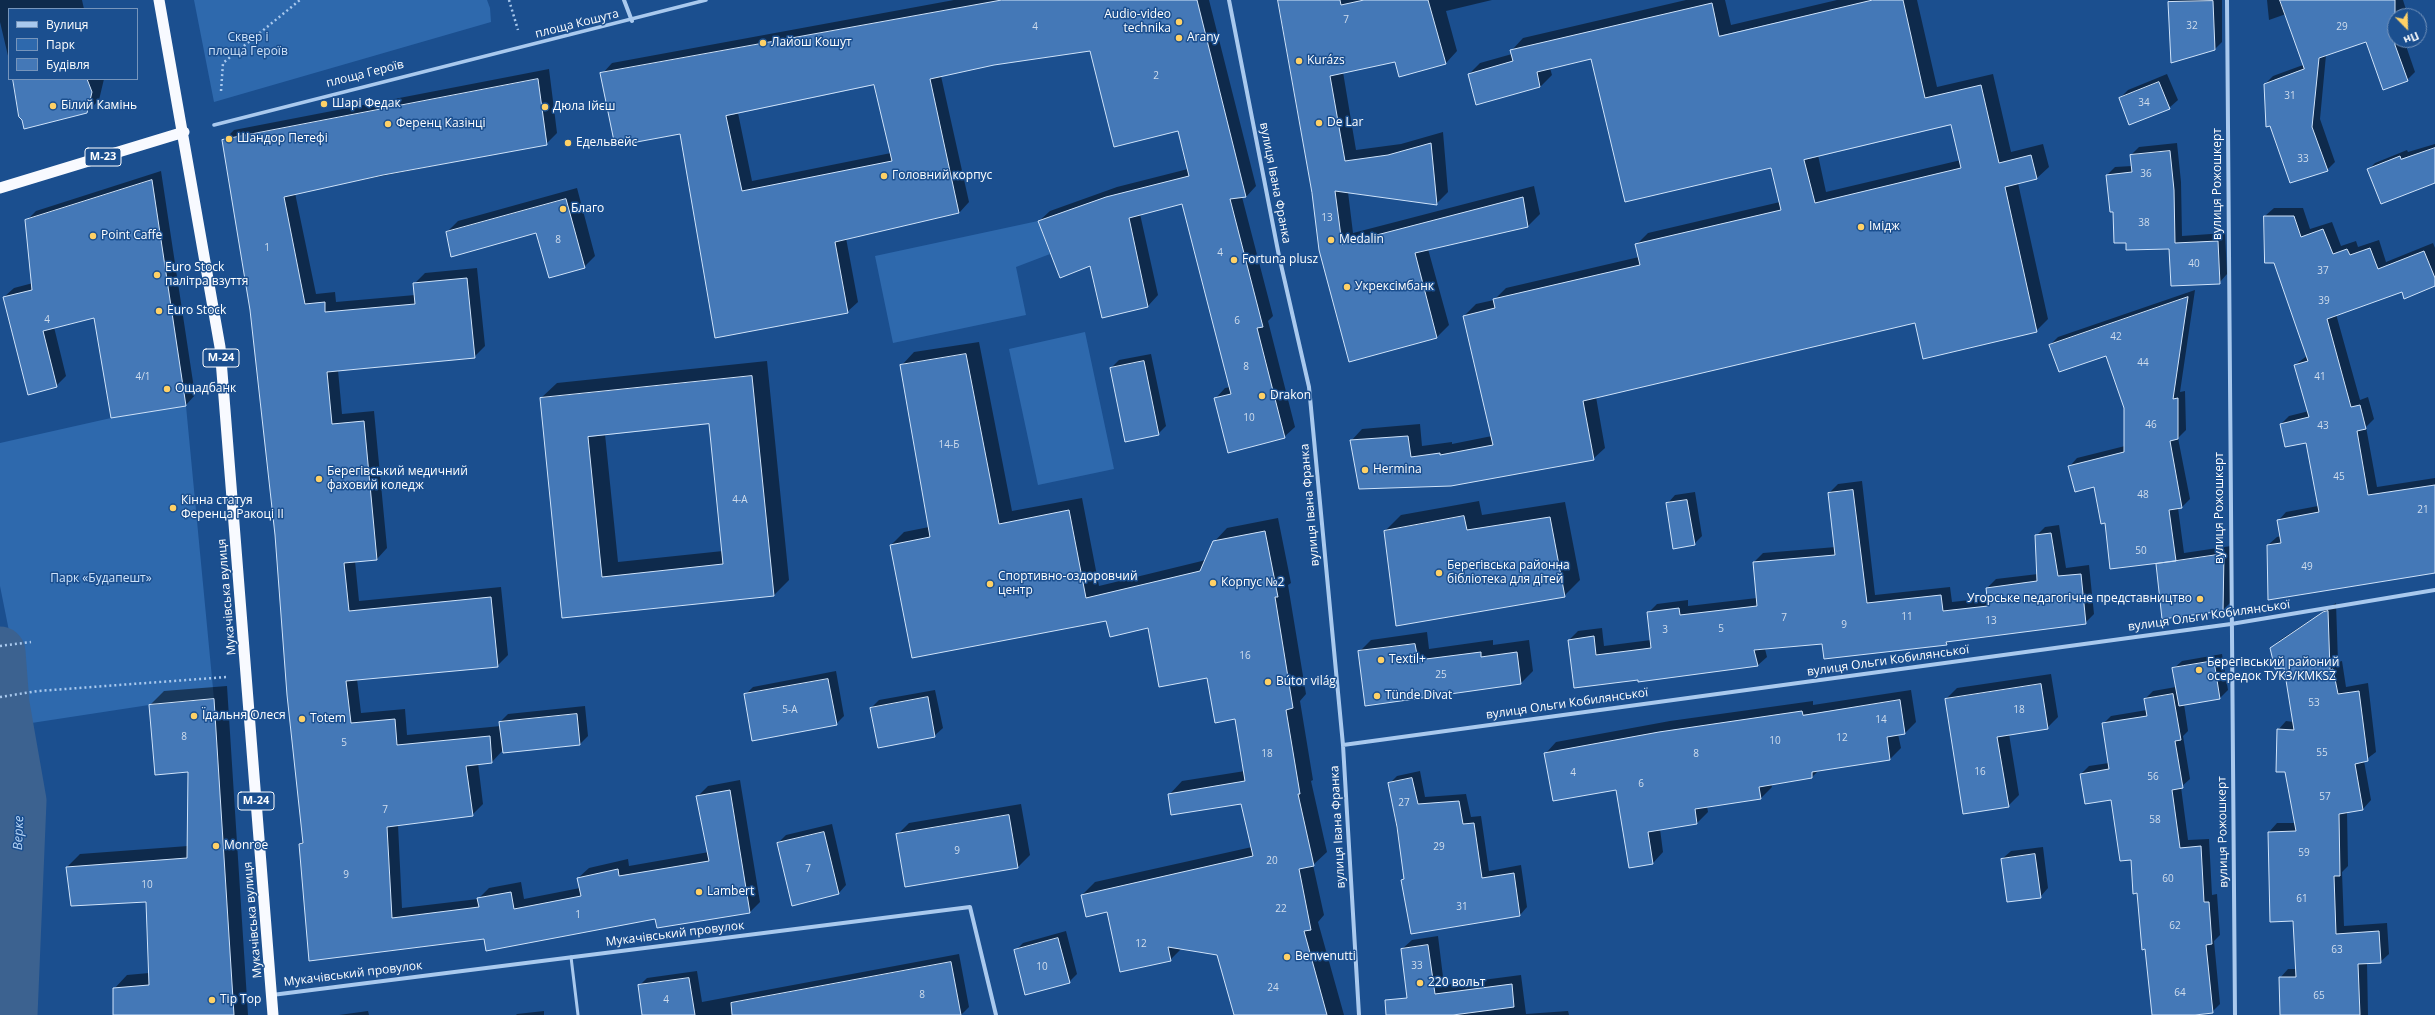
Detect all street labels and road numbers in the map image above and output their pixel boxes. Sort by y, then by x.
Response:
street label: площа Кошута [534,7,620,41]
street label: площа Героїв [325,57,405,91]
street label: вулиця Івана Франка [1256,121,1294,245]
street label: вулиця Рожошкерт [2211,128,2225,240]
road number: М-23 [85,148,121,166]
road number: М-24 [203,349,239,367]
street label: вулиця Івана Франка [1297,443,1323,567]
street label: вулиця Рожошкерт [2213,452,2227,564]
street label: Мукачівська вулиця [215,538,239,656]
street label: вулиця Ольги Кобилянської [2127,597,2291,635]
street label: вулиця Ольги Кобилянської [1806,642,1970,680]
street label: вулиця Ольги Кобилянської [1485,685,1649,723]
street label: вулиця Івана Франка [1328,765,1348,889]
street label: вулиця Рожошкерт [2215,776,2231,888]
road number: М-24 [238,792,274,810]
street label: Мукачівська вулиця [241,861,265,979]
street label: Мукачівський провулок [605,918,745,950]
street label: Мукачівський провулок [283,958,423,990]

